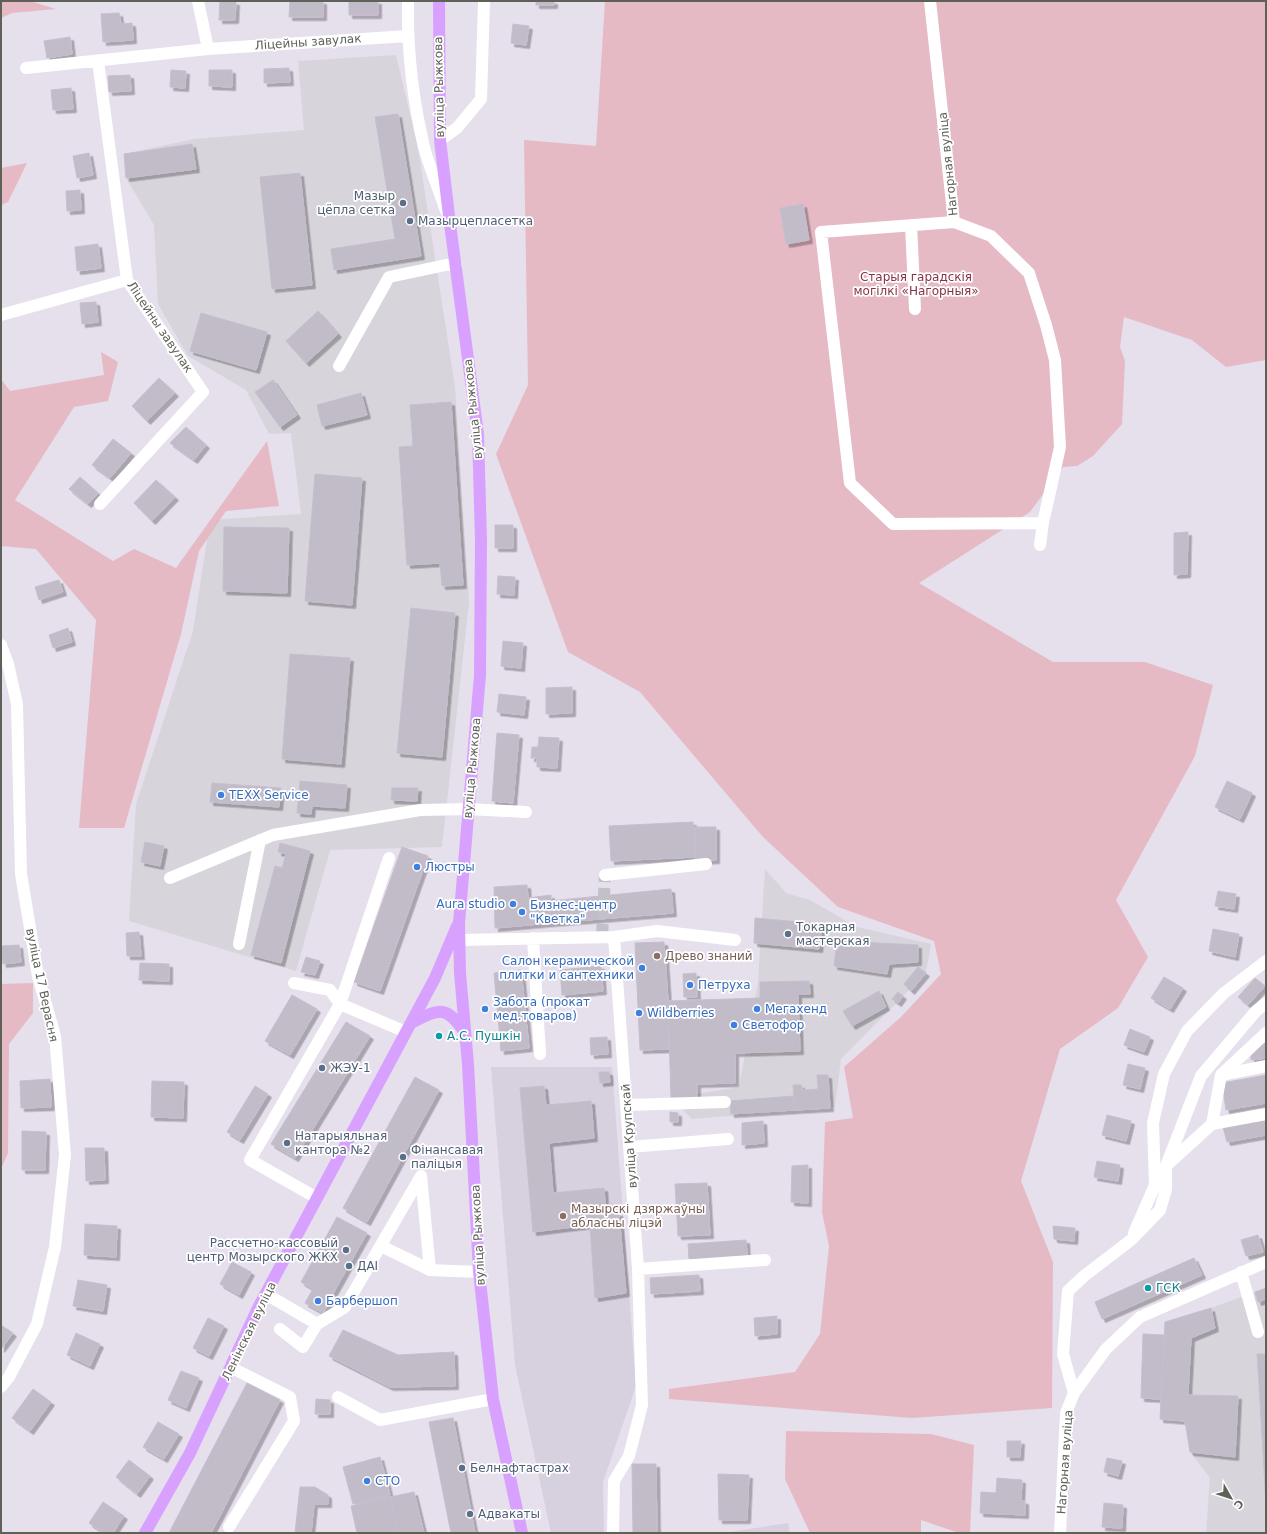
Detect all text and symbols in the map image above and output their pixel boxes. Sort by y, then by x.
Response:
street label: Ліцейны завулак [254,31,362,53]
street label: вуліца Рыжкова [431,36,447,138]
street label: Нагорная вуліца [936,111,960,217]
place label: Мазыр цёпла сетка [317,189,395,217]
marker: Мазыр цёпла сетка [398,198,408,208]
place label: Мазырцепласетка [418,214,533,228]
marker: Мазырцепласетка [405,216,415,226]
park label: Старыя гарадскія могілкі «Нагорныя» [854,270,978,298]
street label: Ліцейны завулак [124,279,196,375]
street label: вуліца Рыжкова [461,358,485,460]
street label: вуліца Рыжкова [461,717,483,819]
place label: TEXX Service [228,788,309,802]
marker: TEXX Service [216,790,226,800]
place label: Люстры [425,860,475,874]
marker: Люстры [412,862,422,872]
place label: Aura studio [436,897,505,911]
place label: Бизнес-центр "Кветка" [530,898,617,926]
marker: Aura studio [508,899,518,909]
marker: Бизнес-центр "Кветка" [517,907,527,917]
place label: Токарная мастерская [795,920,869,948]
street label: вуліца 17 Верасня [23,927,61,1043]
marker: Токарная мастерская [783,929,793,939]
place label: Древо знаний [665,949,753,963]
marker: Древо знаний [652,951,662,961]
place label: Салон керамической плитки и сантехники [499,954,634,982]
marker: Салон керамической плитки и сантехники [637,963,647,973]
place label: Петруха [698,978,751,992]
marker: Петруха [685,980,695,990]
place label: Забота (прокат мед.товаров) [493,995,590,1023]
place label: Мегахенд [765,1002,827,1016]
marker: Забота (прокат мед.товаров) [480,1004,490,1014]
marker: Мегахенд [752,1004,762,1014]
place label: Wildberries [647,1006,715,1020]
marker: Wildberries [634,1008,644,1018]
place label: Светофор [742,1018,804,1032]
marker: Светофор [729,1020,739,1030]
place label: А.С. Пушкін [447,1029,521,1043]
marker: А.С. Пушкін [434,1031,444,1041]
place label: ЖЭУ-1 [330,1061,371,1075]
marker: ЖЭУ-1 [317,1063,327,1073]
street label: вуліца Крупскай [618,1083,640,1189]
place label: Натарыяльная кантора №2 [295,1129,387,1157]
marker: Натарыяльная кантора №2 [282,1138,292,1148]
place label: Фінансавая паліцыя [411,1143,483,1171]
marker: Фінансавая паліцыя [398,1152,408,1162]
street label: вуліца Рыжкова [468,1184,488,1286]
place label: Мазырскі дзяржаўны абласны ліцэй [571,1202,705,1230]
marker: Мазырскі дзяржаўны абласны ліцэй [558,1211,568,1221]
place label: Рассчетно-кассовый центр Мозырского ЖКХ [187,1236,338,1264]
marker: Рассчетно-кассовый центр Мозырского ЖКХ [341,1245,351,1255]
place label: ДАІ [357,1259,378,1273]
marker: ДАІ [344,1261,354,1271]
street label: Ленінская вуліца [219,1279,279,1383]
place label: ГСК [1156,1281,1181,1295]
marker: ГСК [1143,1283,1153,1293]
place label: Барбершоп [326,1294,398,1308]
marker: Барбершоп [313,1296,323,1306]
street label: Нагорная вуліца [1054,1409,1076,1515]
place label: Белнафтастрах [470,1461,569,1475]
marker: Белнафтастрах [457,1463,467,1473]
place label: СТО [375,1474,400,1488]
marker: СТО [362,1476,372,1486]
north arrow [1211,1478,1251,1518]
text: С [1231,1497,1246,1511]
place label: Адвакаты [478,1507,540,1521]
marker: Адвакаты [465,1509,475,1519]

